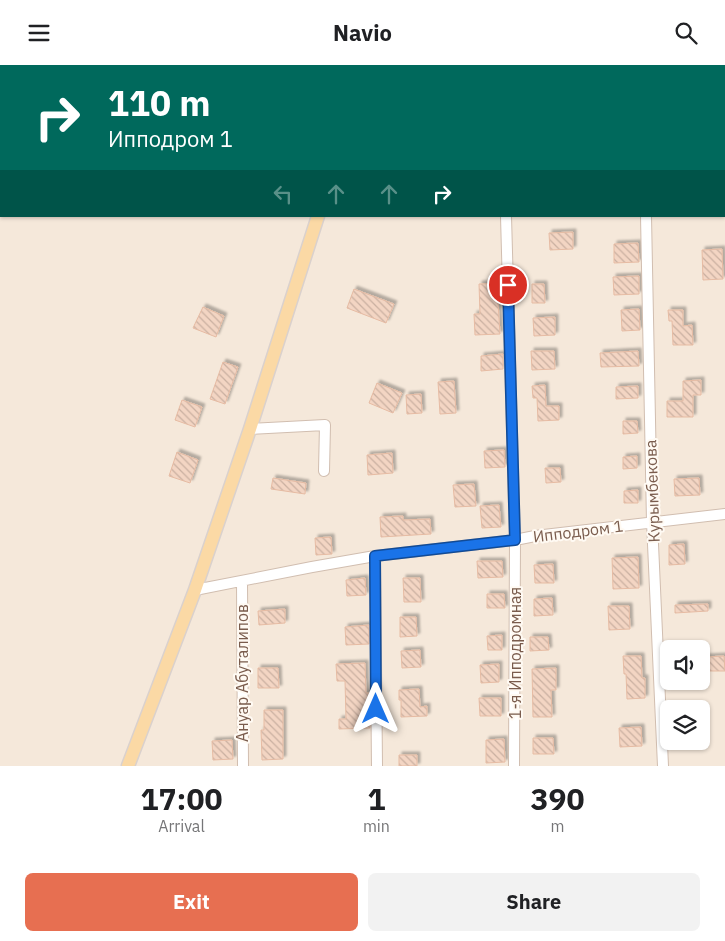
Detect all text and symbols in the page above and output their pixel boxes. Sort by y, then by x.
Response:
text: Navio [333,18,392,47]
icon: menu [25,19,53,47]
icon: search [672,19,700,47]
text: 110 m [108,80,211,126]
icon: right [25,85,90,150]
text: Ипподром 1 [108,124,233,153]
icon: left [269,180,297,208]
icon: ahead [322,180,350,208]
icon: ahead [375,180,403,208]
icon: right [428,180,456,208]
pin [487,264,529,306]
icon: arrive [494,271,522,299]
street label: Курымбекова [640,439,664,543]
street label: Ипподром 1 [532,516,624,546]
street label: 1-я Ипподромная [505,587,525,719]
street label: Ануар Абуталипов [232,604,252,742]
map controls [660,640,710,750]
button: sound [660,640,710,690]
position arrow [349,682,401,734]
button: layers [660,700,710,750]
text: 17:00 [141,779,222,818]
text: 1 [367,779,385,818]
text: 390 [530,779,584,818]
text: Arrival [158,816,205,836]
text: min [363,816,390,836]
text: m [550,816,564,836]
button: Exit [25,873,358,931]
button: Share [368,873,700,931]

